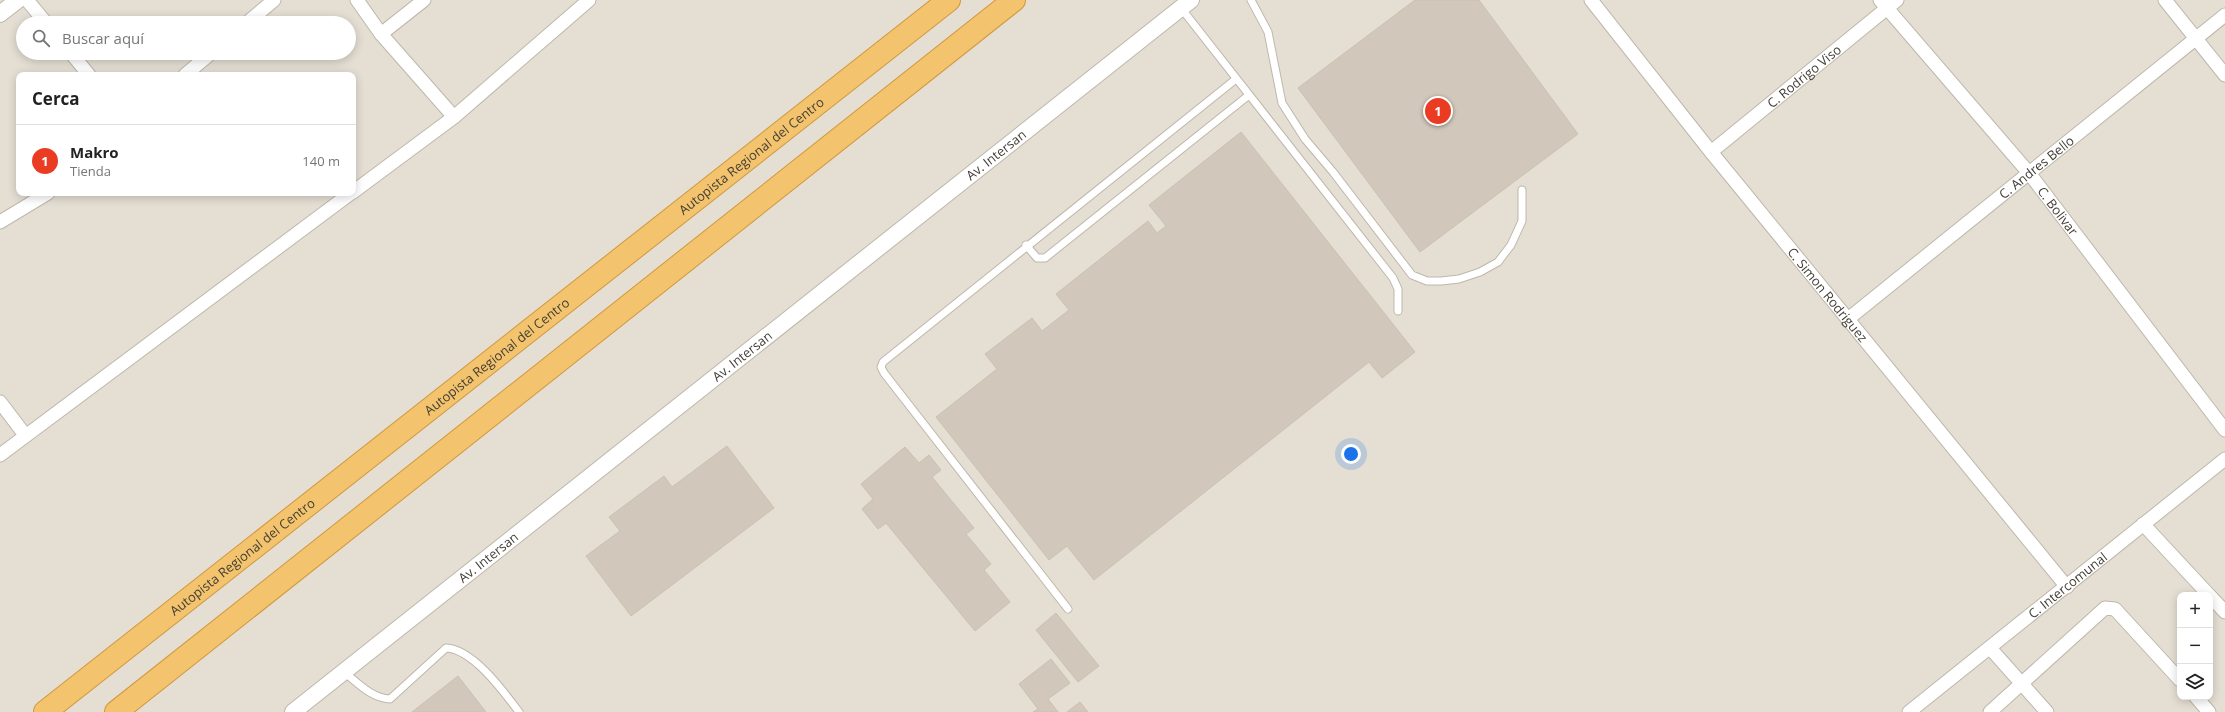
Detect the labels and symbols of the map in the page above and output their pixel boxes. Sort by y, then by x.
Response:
street label: C. Rodrigo Viso [1763,40,1845,112]
street label: Autopista Regional del Centro [675,93,828,219]
pin: 1 [1425,96,1451,126]
street label: Av. Intersan [962,125,1030,184]
street label: C. Andres Bello [1995,131,2078,203]
street label: C. Bolivar [2034,183,2083,240]
street label: C. Simon Rodriguez [1784,243,1872,346]
street label: Autopista Regional del Centro [420,293,573,419]
street label: Av. Intersan [708,327,776,385]
your location [1341,444,1361,464]
street label: Autopista Regional del Centro [166,494,319,619]
street label: Av. Intersan [454,528,522,587]
street label: C. Intercomunal [2024,548,2111,622]

